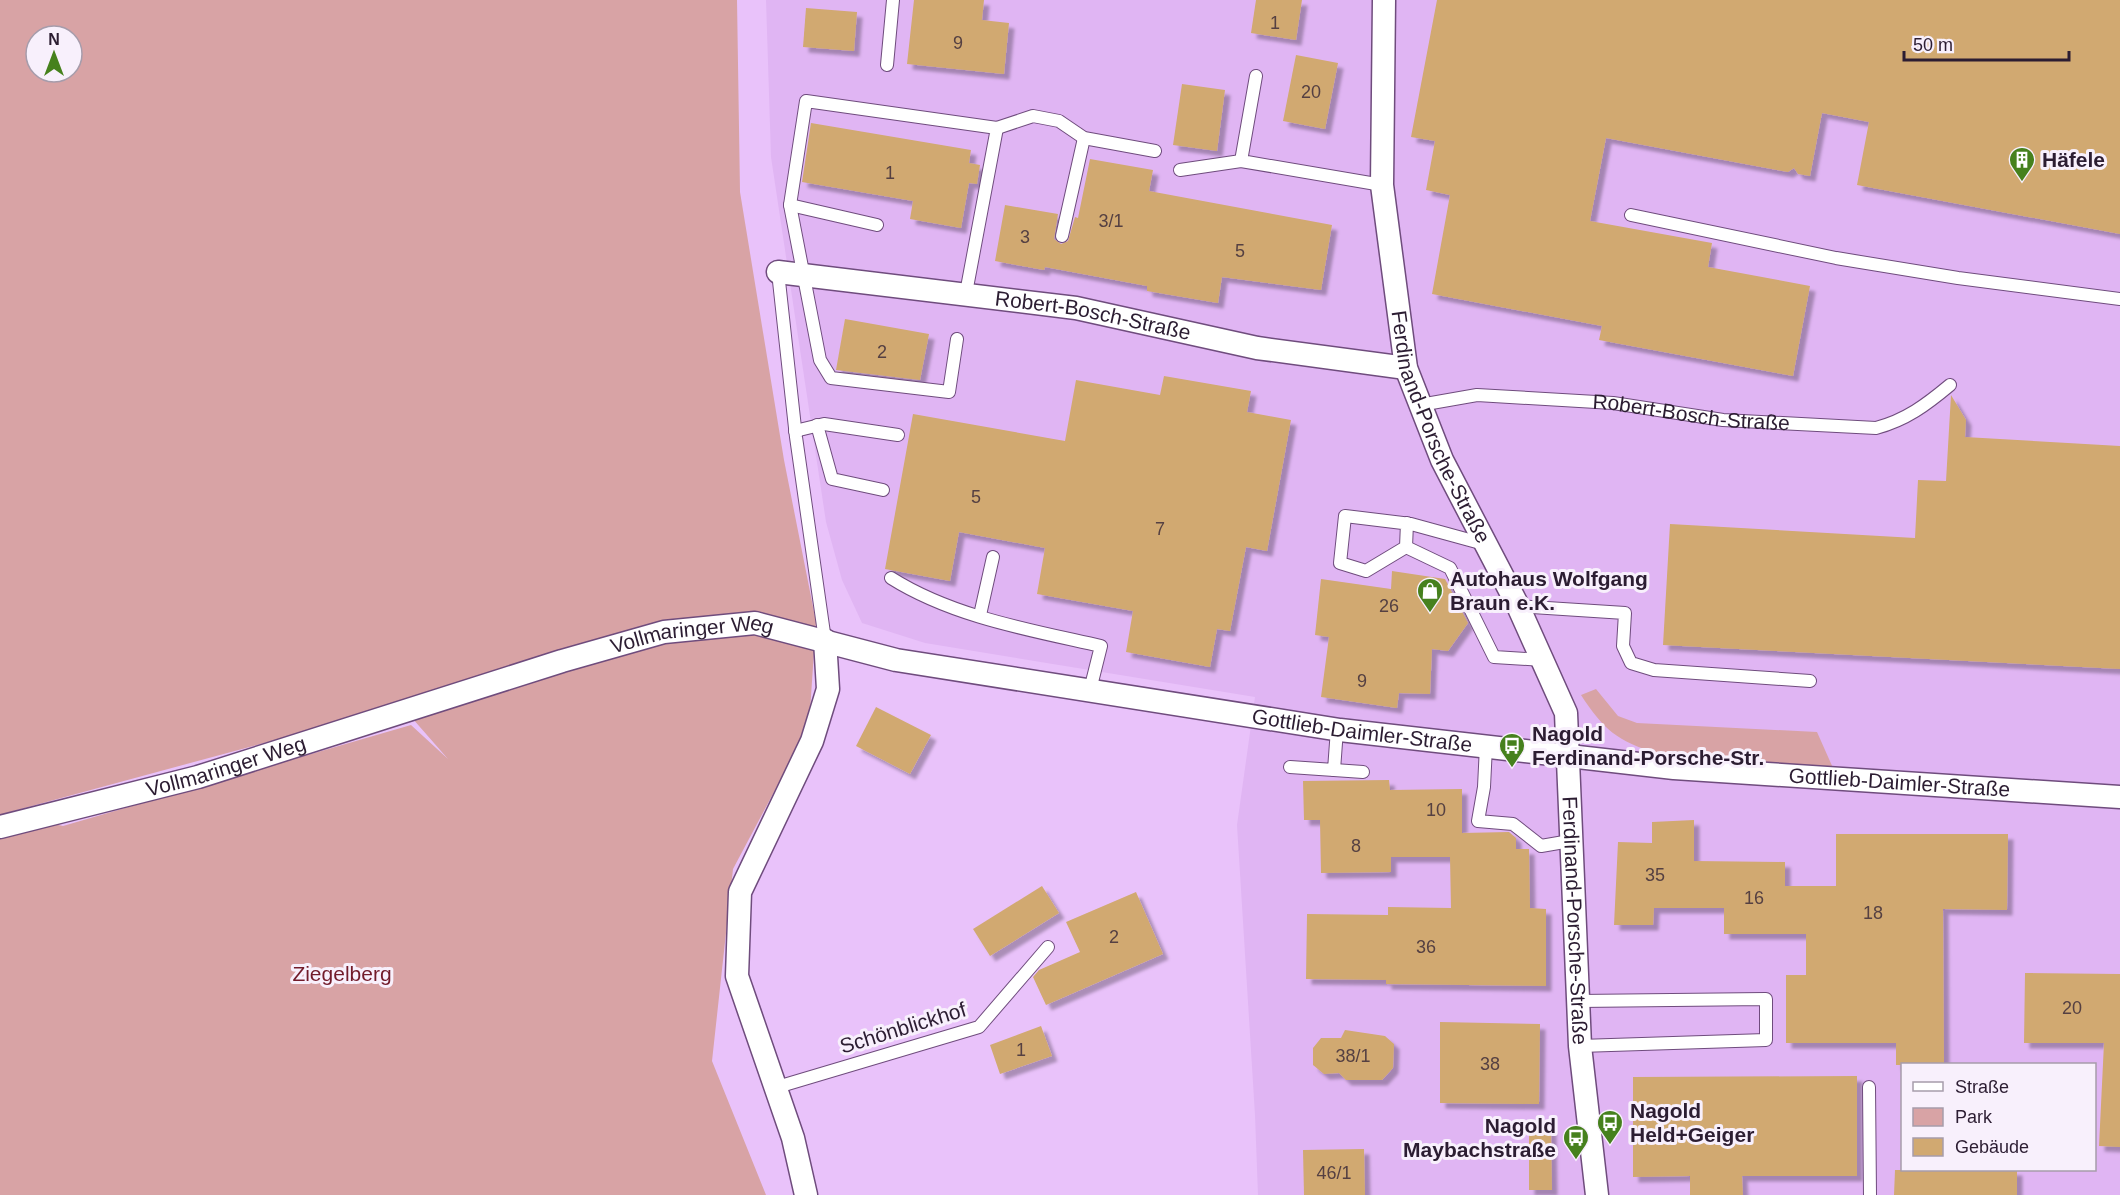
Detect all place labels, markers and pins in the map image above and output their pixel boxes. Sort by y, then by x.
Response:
building icon: Häfele [2007,145,2037,183]
place label: Häfele [2042,148,2105,171]
place label: Autohaus Wolfgang Braun e.K. [1450,567,1648,614]
shop icon: Autohaus Wolfgang Braun e.K. [1415,576,1445,614]
place label: Nagold Ferdinand-Porsche-Str. [1532,722,1764,769]
bus stop icon: Nagold Ferdinand-Porsche-Str. [1497,731,1527,769]
place label: Nagold Held+Geiger [1630,1099,1754,1146]
bus stop icon: Nagold Held+Geiger [1595,1108,1625,1146]
place label: Nagold Maybachstraße [1403,1114,1556,1161]
bus stop icon: Nagold Maybachstraße [1561,1123,1591,1161]

